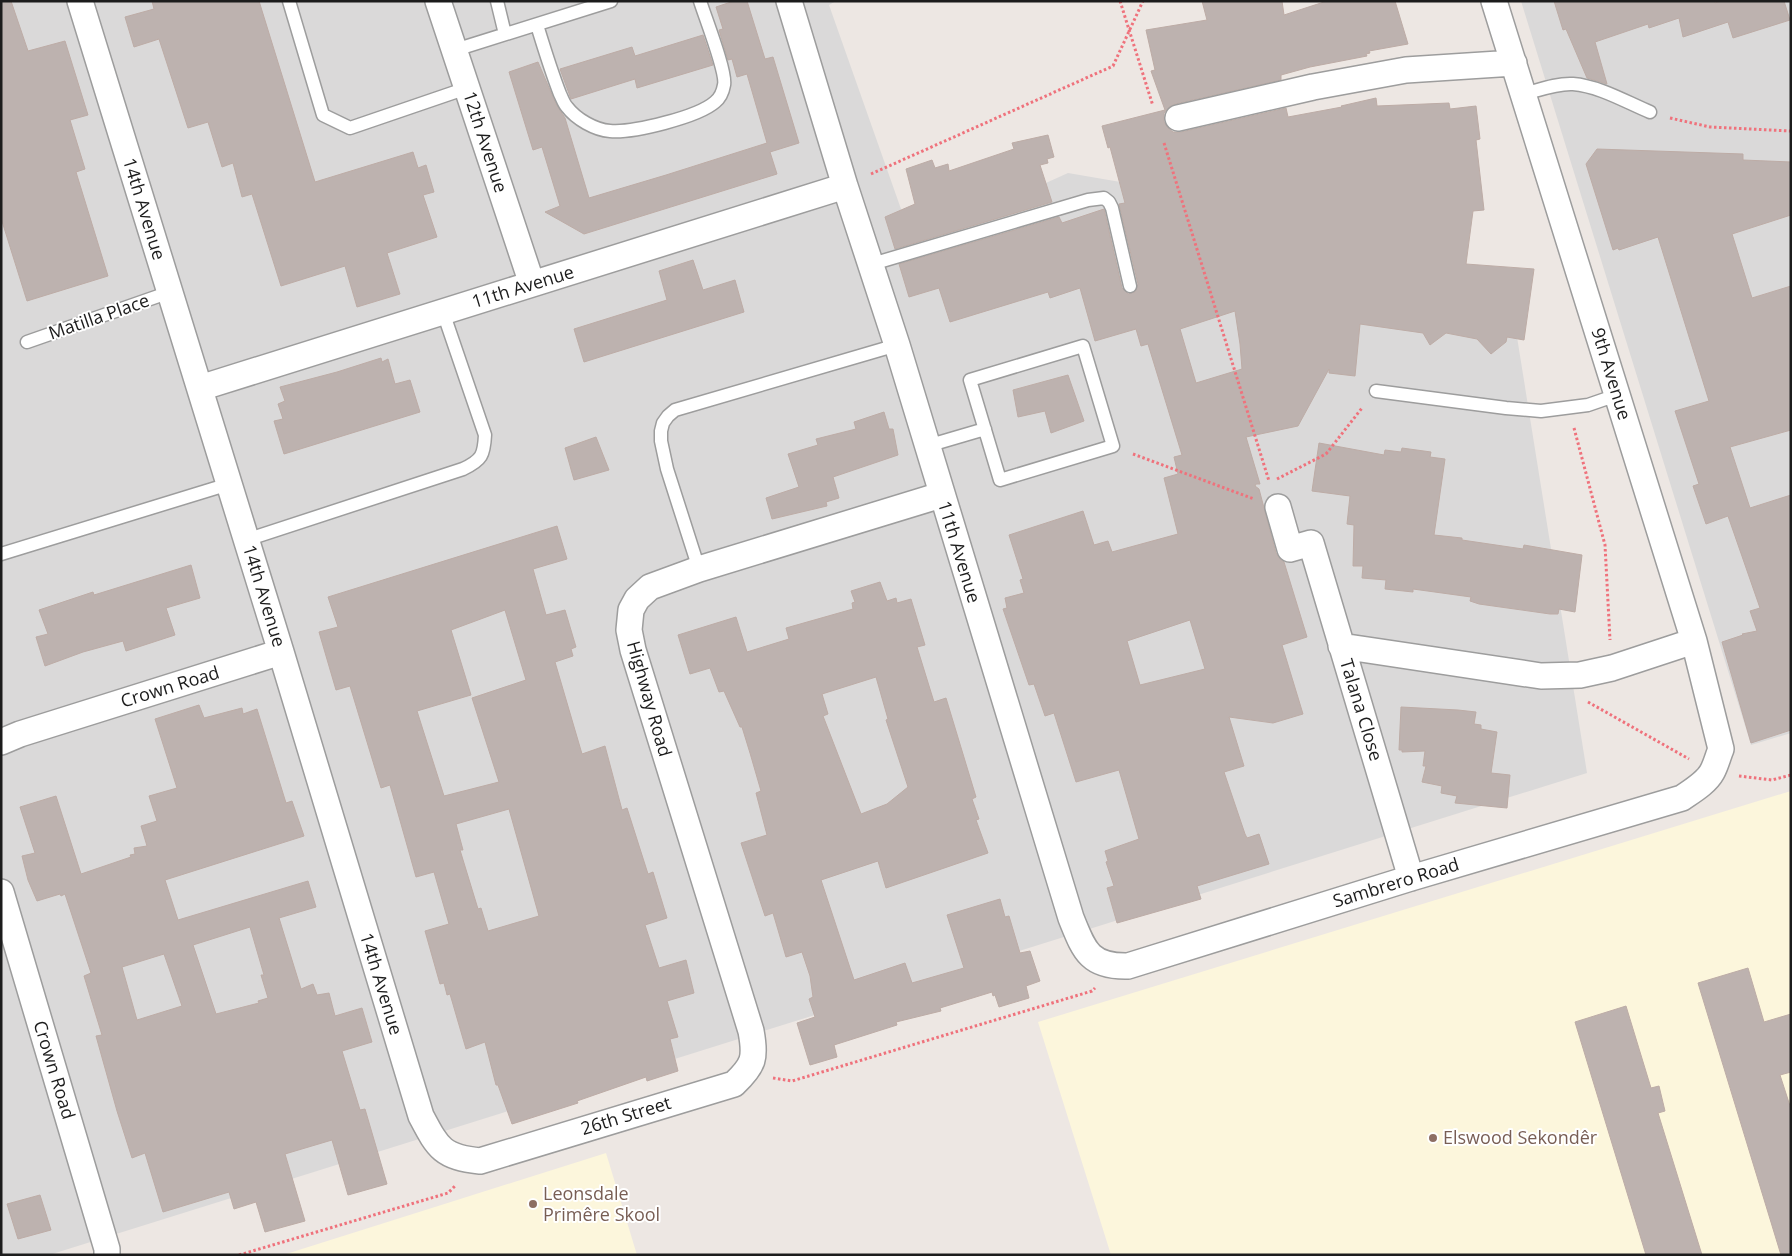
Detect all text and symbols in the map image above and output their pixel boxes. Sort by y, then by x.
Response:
street label: 12th Avenue [458,88,514,196]
street label: 14th Avenue [118,155,172,263]
street label: 11th Avenue [469,259,577,313]
street label: Matilla Place [45,288,152,344]
street label: 9th Avenue [1587,325,1637,423]
street label: 11th Avenue [933,498,987,606]
street label: 14th Avenue [238,542,292,650]
street label: Highway Road [622,638,678,759]
street label: Talana Close [1335,656,1389,764]
street label: Crown Road [117,660,222,712]
street label: Sambrero Road [1330,851,1462,913]
street label: 14th Avenue [355,930,409,1038]
street label: Crown Road [29,1017,81,1122]
street label: 26th Street [578,1090,674,1140]
place label: Elswood Sekondêr [1443,1125,1598,1149]
marker: Elswood Sekondêr [1427,1132,1439,1144]
place label: Leonsdale Primêre Skool [543,1181,660,1226]
marker: Leonsdale Primêre Skool [527,1198,539,1210]

